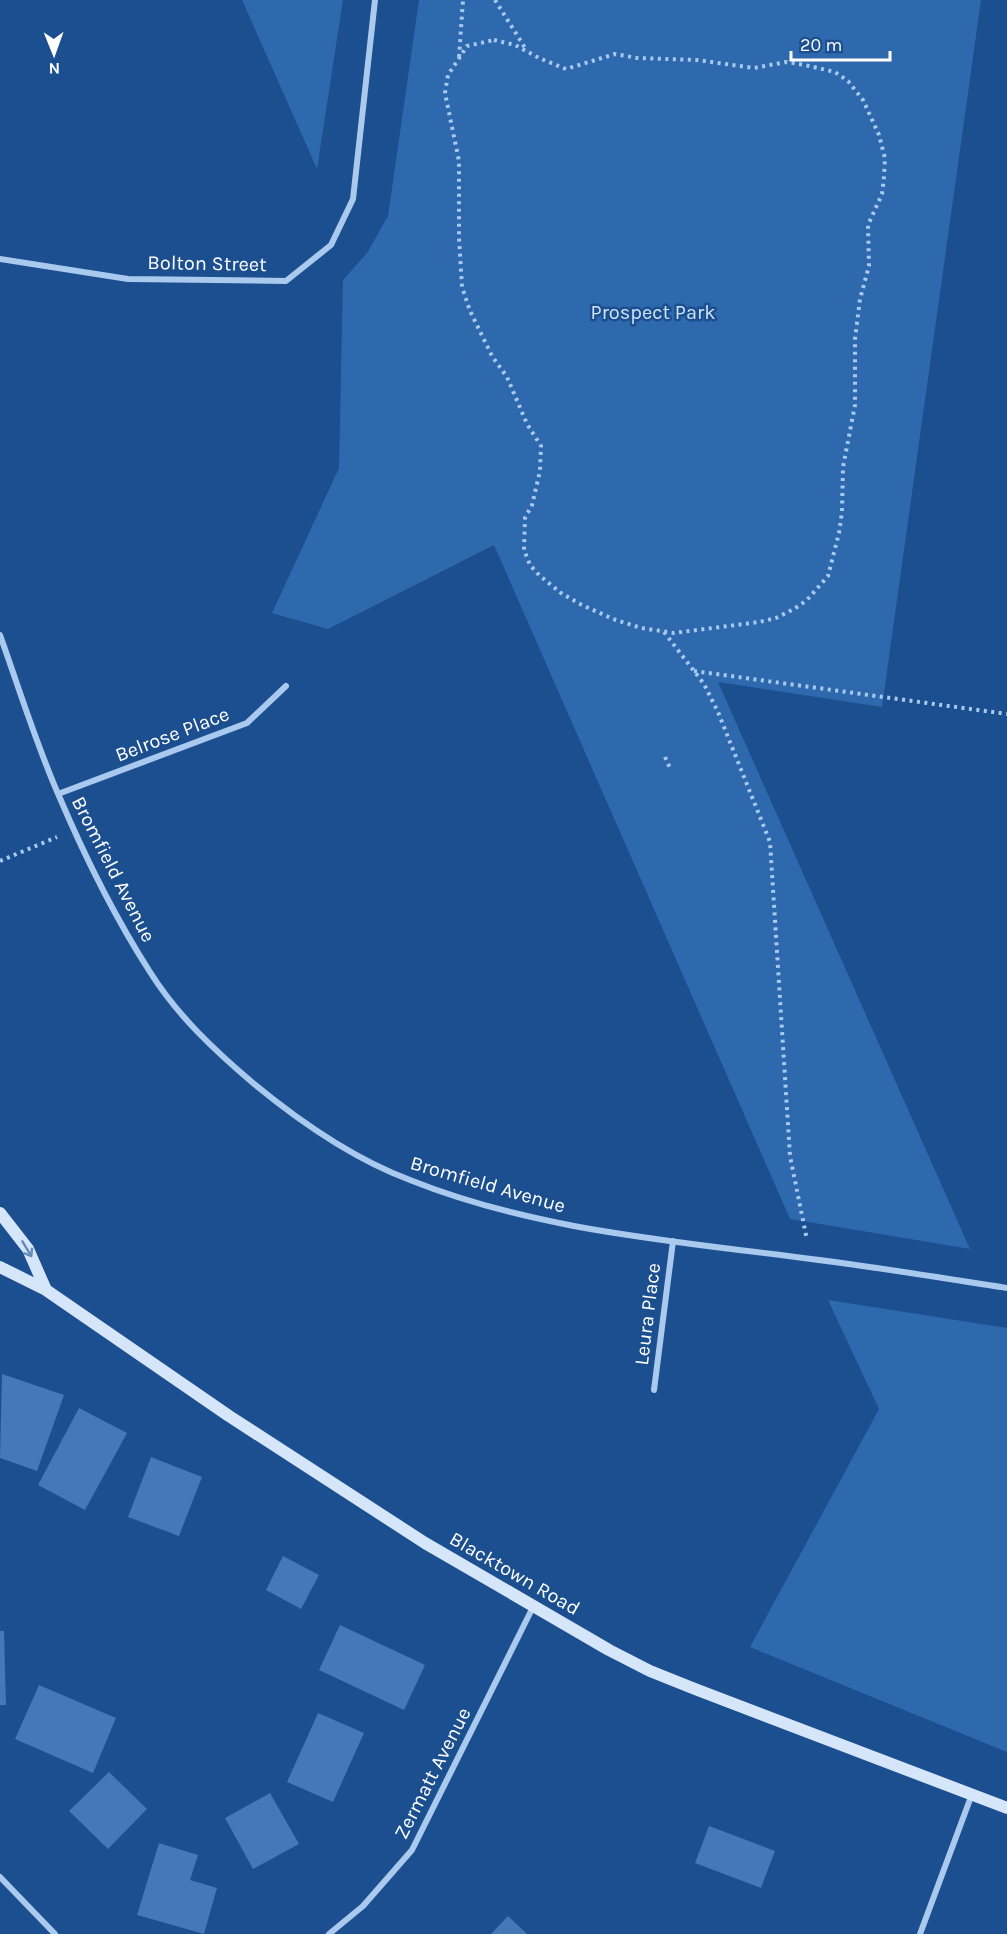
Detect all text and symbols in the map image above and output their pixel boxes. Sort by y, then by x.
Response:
north arrow [24,24,84,84]
scale bar [791,24,890,62]
text: 20 m [800,34,842,56]
text: N [48,59,60,78]
street label: Bolton Street [147,251,267,276]
park label: Prospect Park [591,301,715,324]
street label: Belrose Place [112,702,232,767]
street label: Bromfield Avenue [67,793,160,946]
street label: Bromfield Avenue [408,1151,568,1218]
one-way arrow [21,1240,33,1257]
street label: Leura Place [630,1262,665,1367]
street label: Blacktown Road [446,1527,584,1620]
street label: Zermatt Avenue [389,1704,476,1843]

